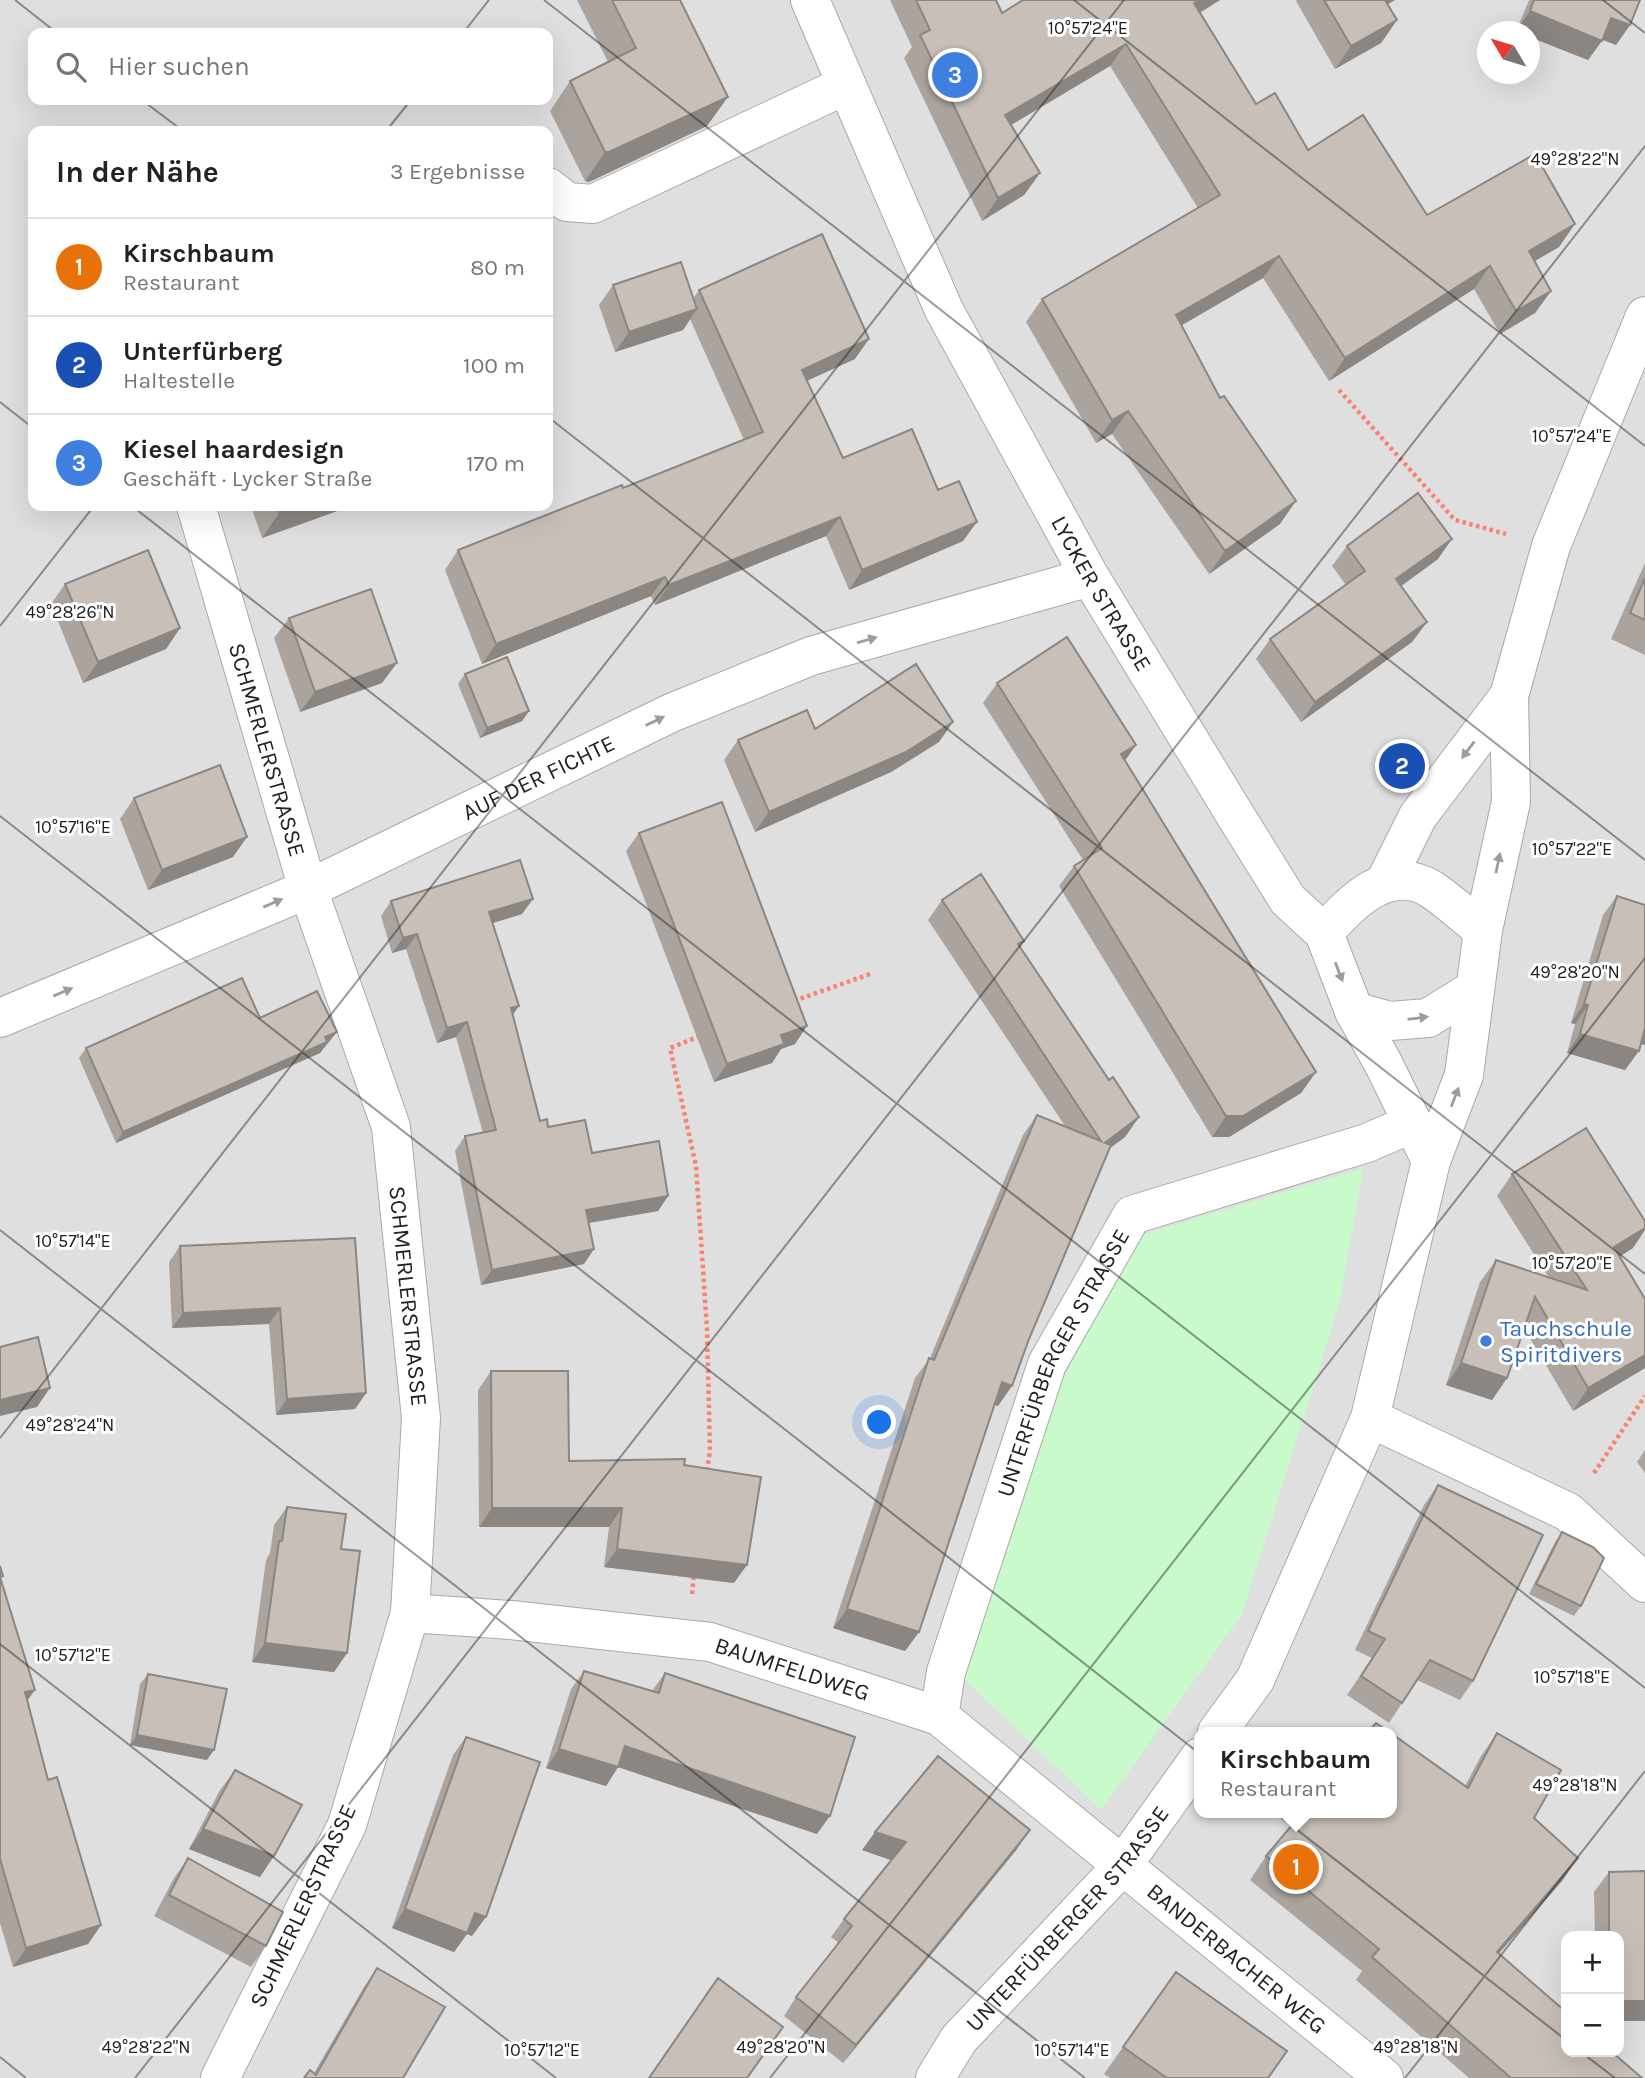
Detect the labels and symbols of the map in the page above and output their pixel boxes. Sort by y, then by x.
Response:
text: 10°57'24"E [1048,17,1128,39]
north arrow [1477,21,1540,84]
pin: 3 [932,49,978,101]
text: 49°28'22"N [1530,148,1620,170]
text: 10°57'24"E [1532,425,1612,447]
street label: LYCKER STRASSE [1046,511,1158,676]
text: 49°28'26"N [25,601,115,623]
one-way arrow [857,635,878,645]
street label: SCHMERLERSTRASSE [223,640,311,860]
one-way arrow [645,715,665,727]
street label: AUF DER FICHTE [458,729,619,826]
pin: 2 [1379,740,1425,792]
one-way arrow [1461,741,1475,760]
text: 10°57'16"E [35,816,111,838]
text: 10°57'22"E [1532,838,1612,860]
one-way arrow [1493,852,1504,874]
one-way arrow [262,898,283,909]
one-way arrow [1334,961,1345,982]
text: 49°28'20"N [1530,961,1620,983]
one-way arrow [53,986,74,997]
one-way arrow [1407,1013,1429,1024]
one-way arrow [1450,1086,1461,1107]
street label: SCHMERLERSTRASSE [384,1185,433,1407]
street label: UNTERFÜRBERGER STRASSE [991,1224,1135,1500]
text: 10°57'14"E [35,1230,111,1252]
text: 10°57'20"E [1532,1252,1612,1274]
place label: Tauchschule Spiritdivers [1500,1315,1632,1368]
marker: Tauchschule Spiritdivers [1478,1333,1494,1349]
your location [862,1405,896,1439]
text: 49°28'24"N [26,1414,114,1436]
street label: BAUMFELDWEG [711,1631,873,1706]
text: 10°57'12"E [35,1644,111,1666]
text: 10°57'18"E [1534,1666,1610,1688]
text: 49°28'18"N [1532,1774,1618,1796]
street label: SCHMERLERSTRASSE [244,1800,362,2012]
street label: UNTERFÜRBERGER STRASSE [960,1801,1174,2037]
pin: 1 [1273,1841,1319,1893]
street label: BANDERBACHER WEG [1142,1877,1332,2039]
text: 49°28'22"N [101,2036,191,2058]
text: 49°28'20"N [736,2036,826,2058]
text: 49°28'18"N [1373,2036,1459,2058]
text: 10°57'12"E [504,2039,580,2061]
text: 10°57'14"E [1034,2039,1110,2061]

